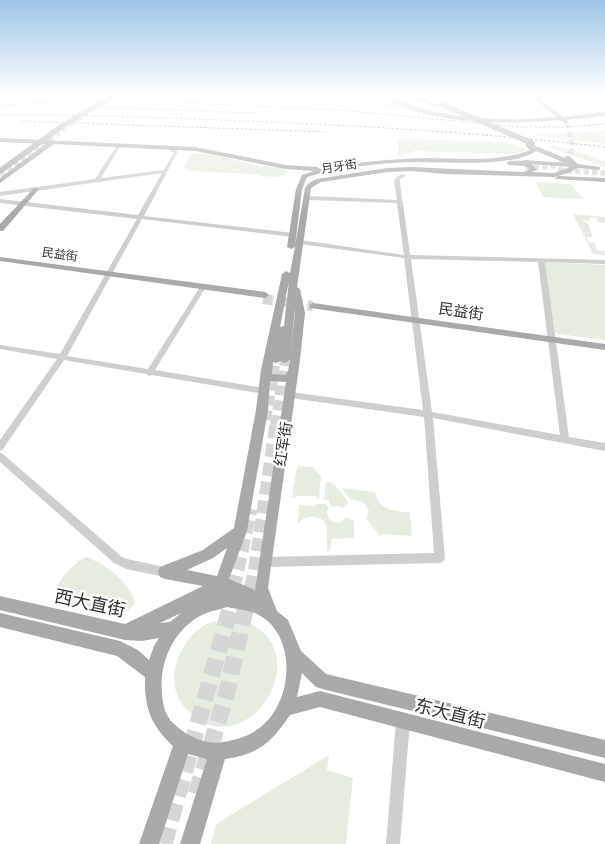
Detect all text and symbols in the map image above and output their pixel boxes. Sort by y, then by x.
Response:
street label: 月牙街 [320,156,358,176]
street label: 民益街 [41,244,79,264]
street label: 民益街 [437,298,485,324]
street label: 红军街 [270,420,296,468]
street label: 西大直街 [52,584,128,622]
street label: 东大直街 [412,693,488,733]

